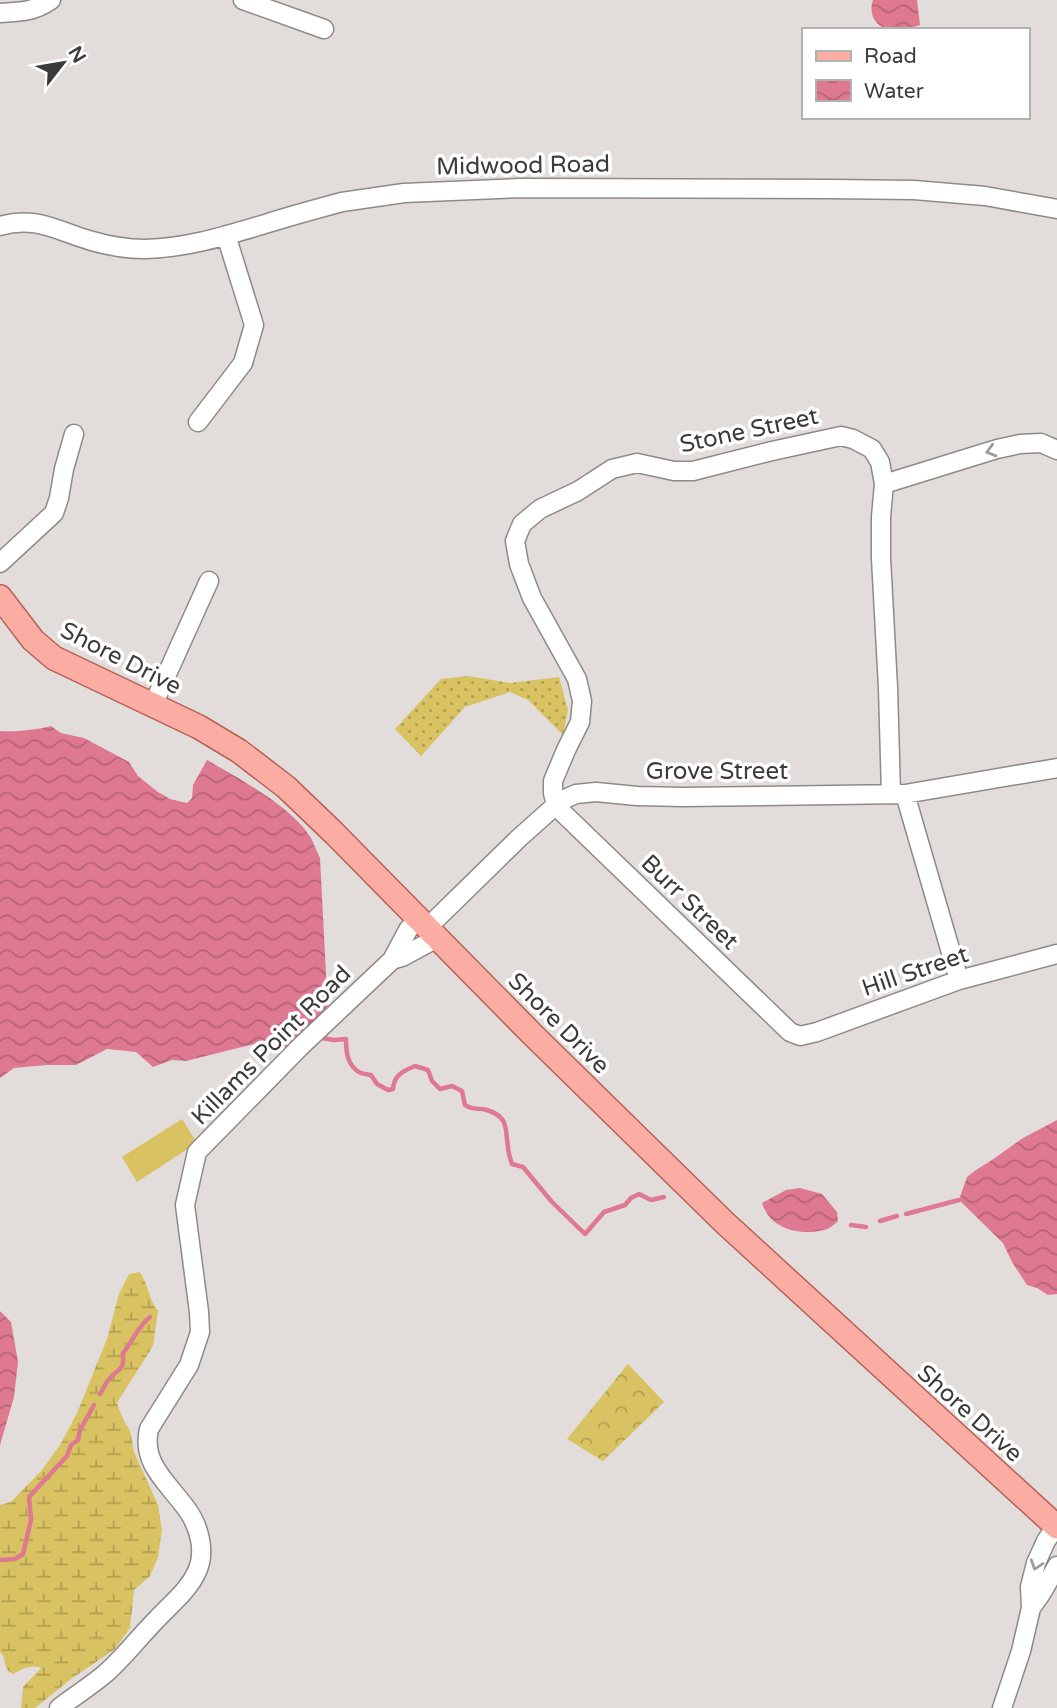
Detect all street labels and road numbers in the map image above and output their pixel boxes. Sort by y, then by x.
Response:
street label: Midwood Road [436,149,610,182]
street label: Stone Street [677,402,821,459]
street label: Shore Drive [56,616,186,701]
street label: Grove Street [646,757,788,786]
street label: Burr Street [635,849,744,956]
street label: Hill Street [858,940,972,1003]
street label: Killams Point Road [186,960,357,1131]
street label: Shore Drive [502,967,615,1080]
street label: Shore Drive [911,1359,1028,1468]

